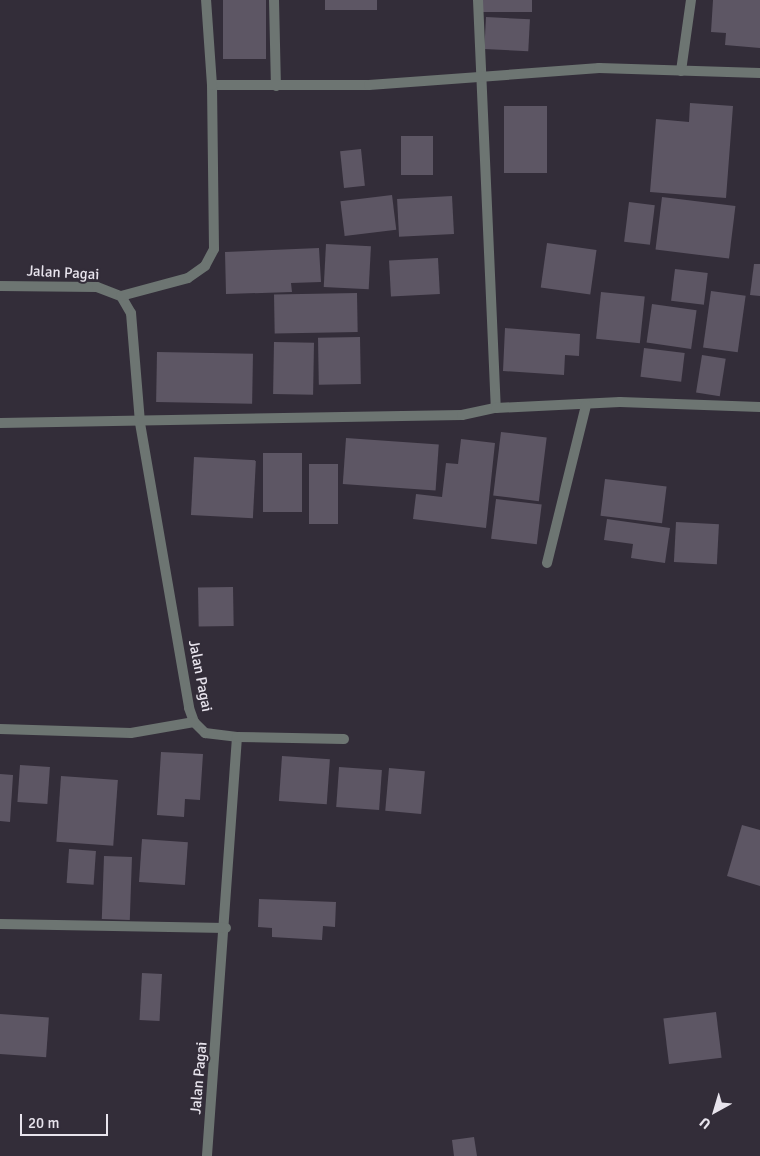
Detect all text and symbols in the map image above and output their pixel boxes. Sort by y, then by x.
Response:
street label: Jalan Pagai [26,262,100,284]
street label: Jalan Pagai [184,639,216,713]
street label: Jalan Pagai [187,1041,211,1115]
north arrow [690,1086,740,1136]
scale bar [22,1104,110,1136]
text: U [696,1113,714,1133]
text: 20 m [28,1114,59,1132]

